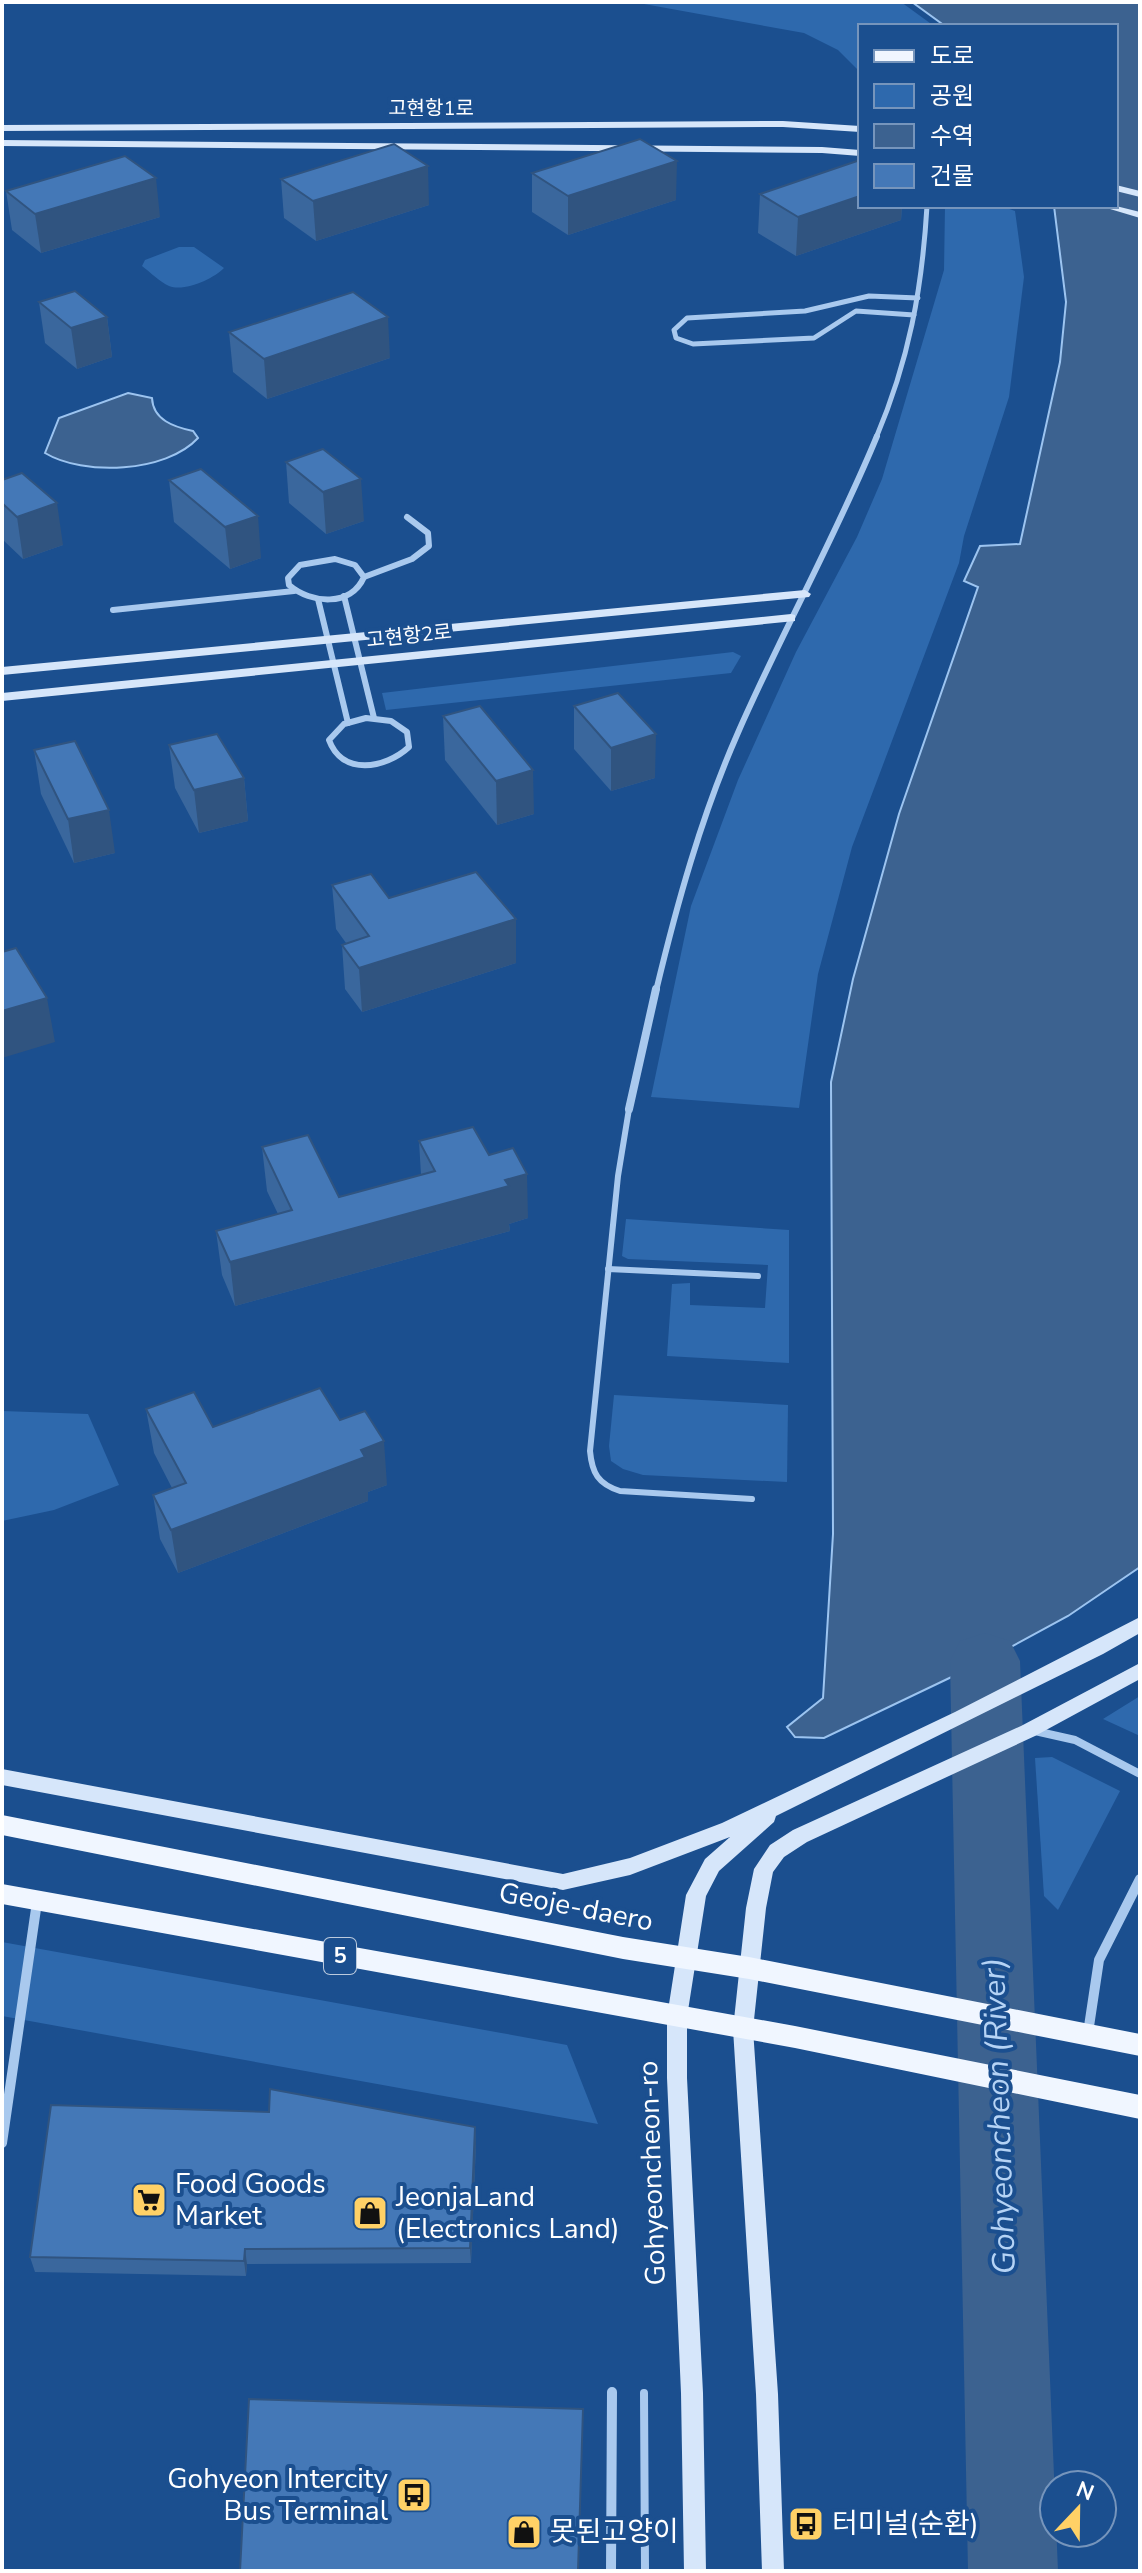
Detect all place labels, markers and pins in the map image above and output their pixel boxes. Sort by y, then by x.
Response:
place label: Food Goods Market [175,2165,326,2235]
place label: JeonjaLand (Electronics Land) [395,2178,620,2248]
supermarket icon: Food Goods Market [130,2181,168,2219]
shop icon: JeonjaLand (Electronics Land) [351,2194,389,2232]
place label: Gohyeon Intercity Bus Terminal [167,2460,389,2530]
bus stop icon: Gohyeon Intercity Bus Terminal [395,2476,433,2514]
bus stop icon: 터미널(순환) [787,2505,825,2543]
place label: 터미널(순환) [832,2505,979,2543]
shop icon: 못된고양이 [505,2513,543,2551]
place label: 못된고양이 [550,2513,679,2551]

